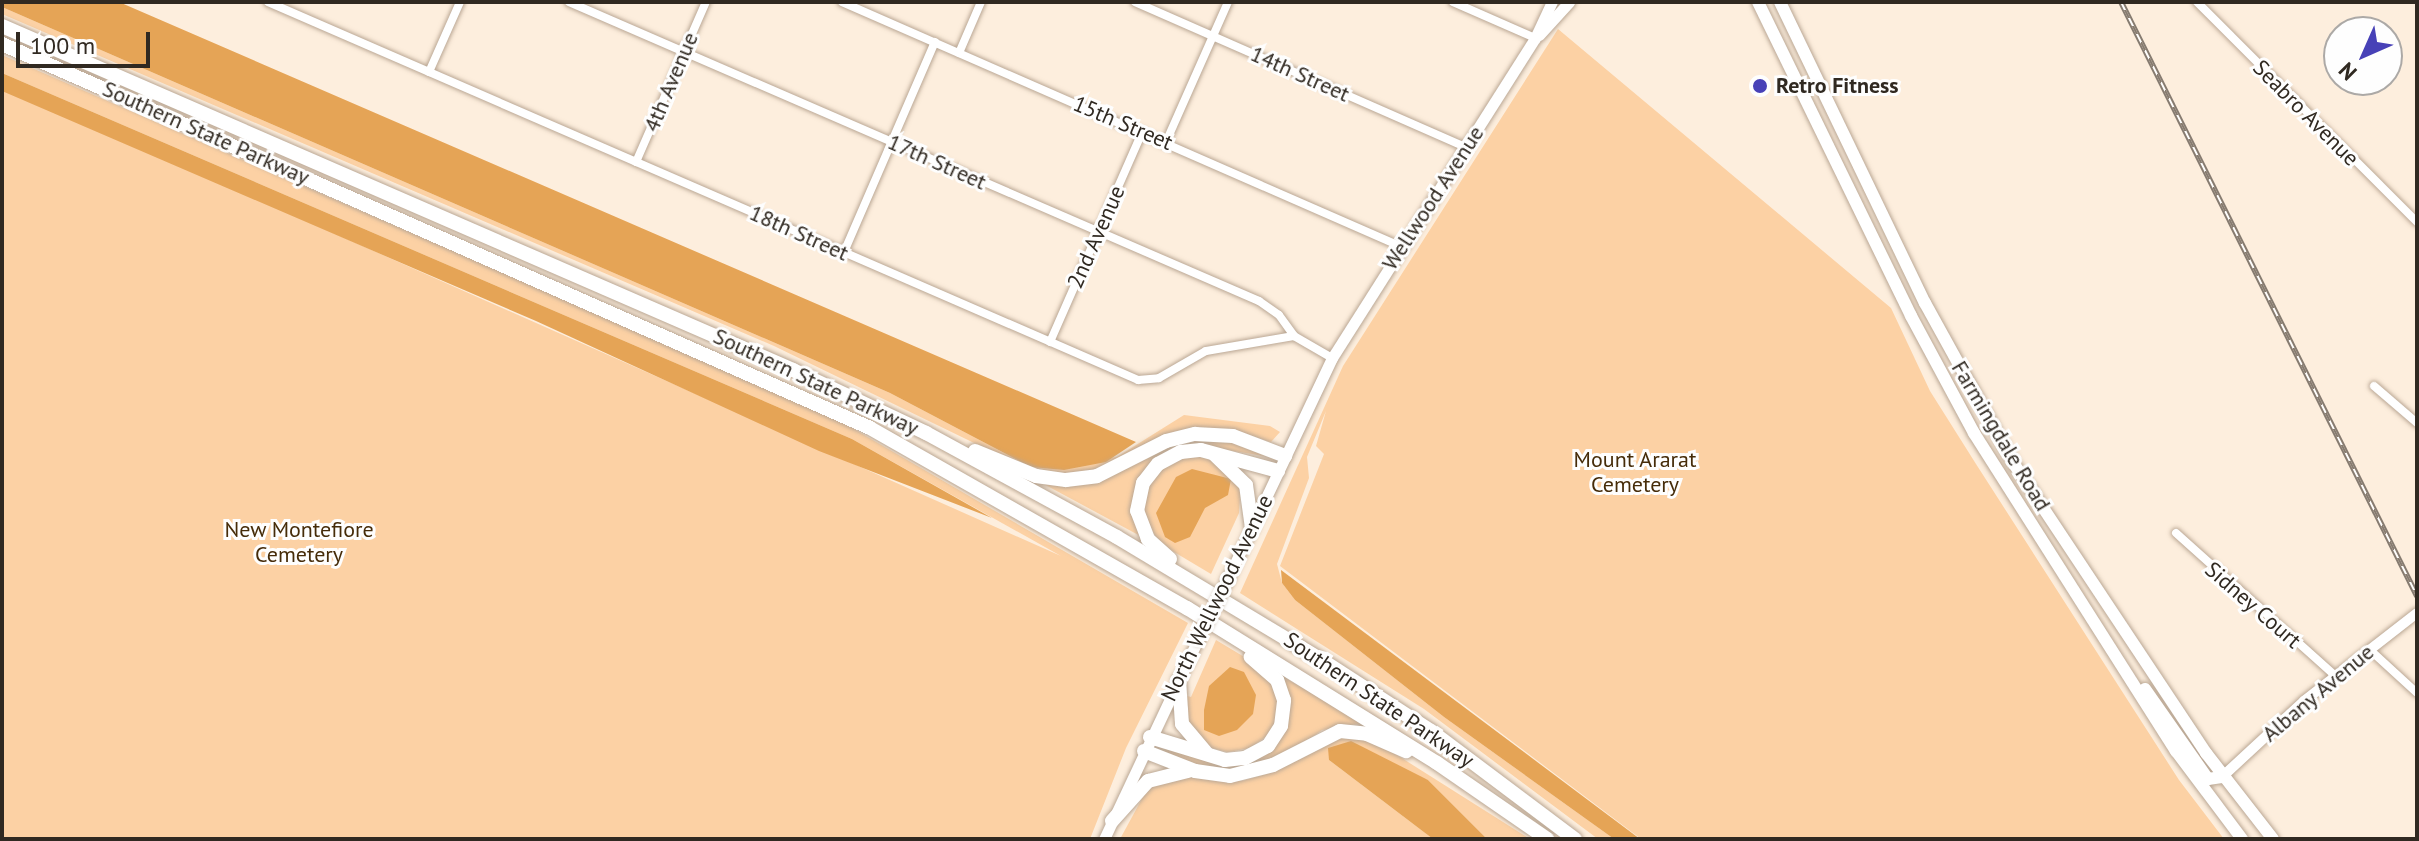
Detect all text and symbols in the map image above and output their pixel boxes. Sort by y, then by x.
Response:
scale bar [20,16,154,66]
north arrow [2323,16,2403,96]
street label: 4th Avenue [638,28,704,136]
text: 100 m [30,30,95,61]
street label: 14th Street [1246,40,1354,108]
street label: Seabro Avenue [2247,54,2365,172]
text: N [2332,57,2362,87]
place label: Retro Fitness [1776,73,1899,99]
street label: Southern State Parkway [99,75,313,191]
marker: Retro Fitness [1751,77,1769,95]
street label: 15th Street [1069,90,1177,156]
street label: Wellwood Avenue [1376,121,1490,275]
street label: 17th Street [884,129,990,195]
street label: 2nd Avenue [1061,181,1131,293]
street label: 18th Street [745,199,853,267]
street label: Southern State Parkway [709,323,923,441]
street label: Farmingdale Road [1946,356,2056,516]
park label: Mount Ararat Cemetery [1573,446,1697,498]
street label: North Wellwood Avenue [1155,490,1279,706]
park label: New Montefiore Cemetery [224,516,374,568]
street label: Sidney Court [2199,556,2307,654]
street label: Southern State Parkway [1279,627,1479,773]
street label: Albany Avenue [2256,638,2380,748]

